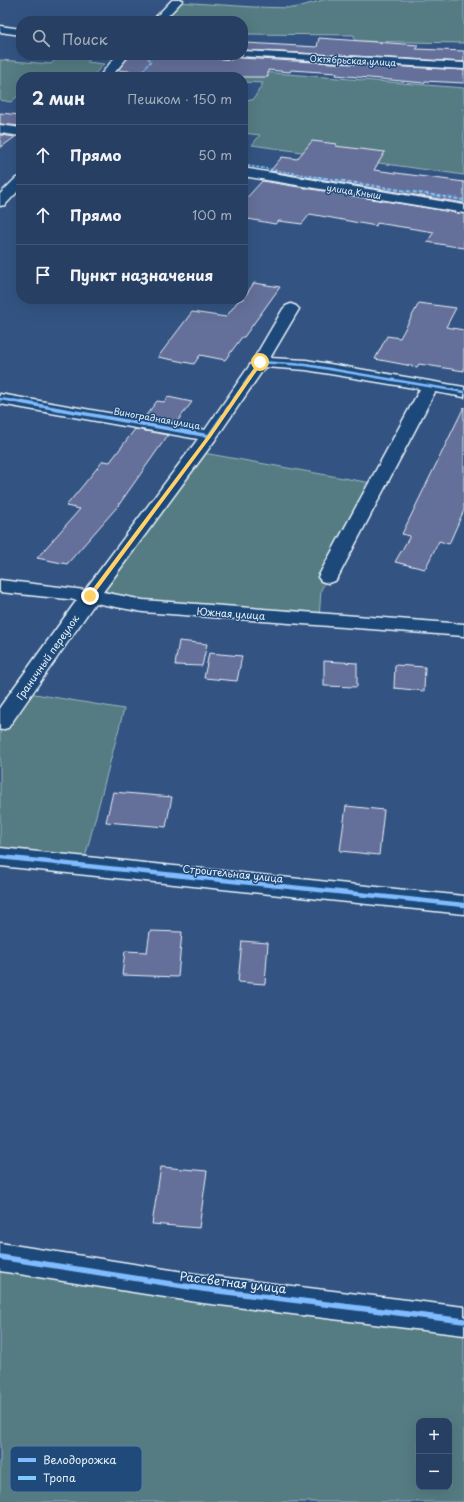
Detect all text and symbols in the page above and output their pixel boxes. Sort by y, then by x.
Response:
search box [16,16,248,60]
icon: search [30,27,52,49]
text: Поиск [62,27,108,50]
street label: Октябрьская улица [309,51,397,69]
text: 2 мин [32,85,85,111]
text: Пешком · 150 m [127,89,232,108]
text: Прямо [70,143,121,166]
icon: ahead [32,144,54,166]
text: 50 m [198,145,232,164]
street label: улица Кныш [326,180,382,202]
text: Прямо [70,203,121,226]
icon: ahead [32,204,54,226]
text: 100 m [192,205,232,224]
text: Пункт назначения [70,263,213,286]
icon: arrive [32,264,54,286]
route start [251,353,269,371]
street label: Виноградная улица [113,403,202,433]
route end [81,587,99,605]
street label: Южная улица [196,603,267,623]
street label: Граничный переулок [12,611,83,703]
street label: Строительная улица [182,860,285,886]
street label: Рассветная улица [178,1267,288,1298]
map controls [416,1418,452,1490]
button: + [416,1418,452,1454]
legend [10,1446,142,1492]
text: Велодорожка [43,1451,116,1468]
button: − [416,1454,452,1490]
text: Тропа [43,1469,76,1486]

